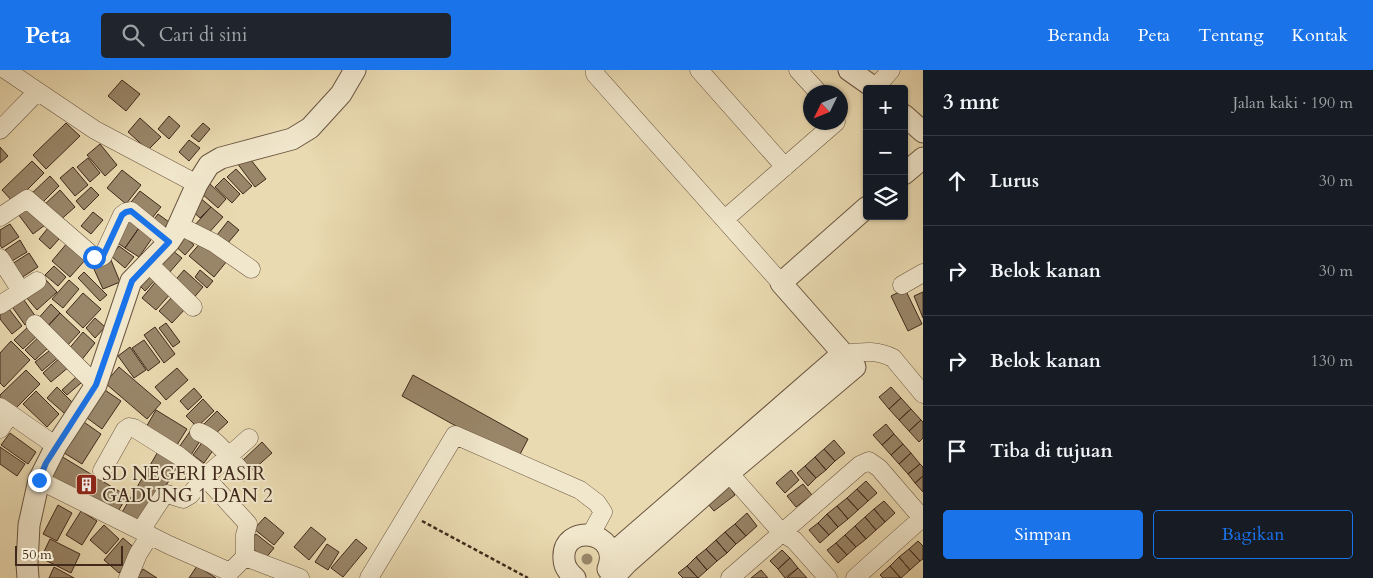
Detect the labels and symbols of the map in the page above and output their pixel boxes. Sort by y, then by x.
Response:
north arrow [803,85,848,130]
route start [83,246,106,269]
place label: SD NEGERI PASIR GADUNG 1 DAN 2 [102,461,273,509]
route end [28,469,51,492]
building icon: SD NEGERI PASIR GADUNG 1 DAN 2 [74,472,98,496]
scale bar [15,543,122,566]

